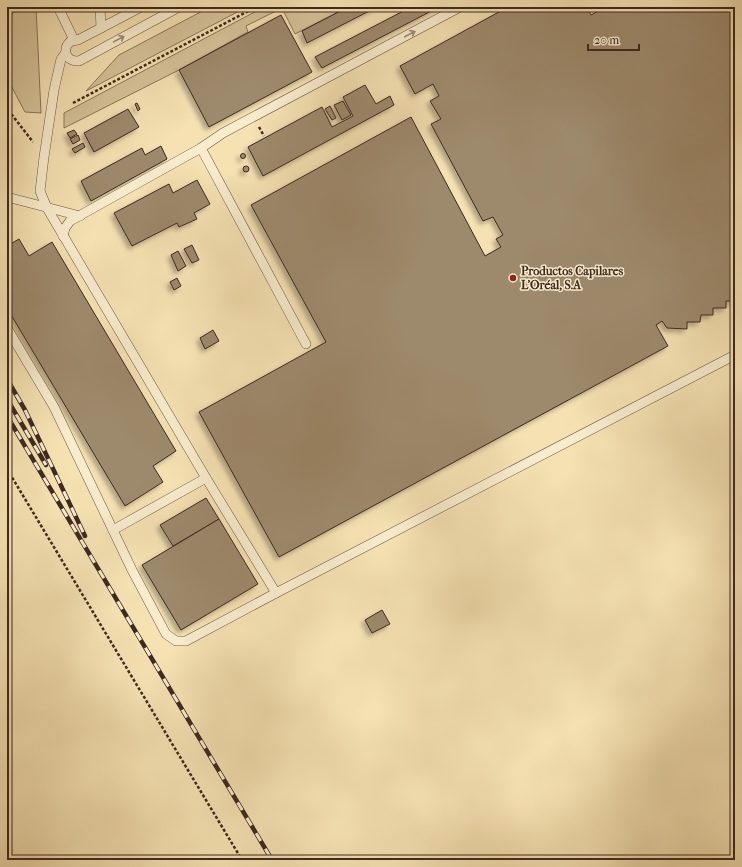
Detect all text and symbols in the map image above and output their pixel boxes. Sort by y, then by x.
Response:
scale bar [588,26,639,52]
one-way arrow [404,30,416,37]
text: 20 m [594,33,619,47]
one-way arrow [113,34,125,42]
place label: Productos Capilares L'Oréal, S.A [521,264,624,292]
marker: Productos Capilares L'Oréal, S.A [508,273,518,283]

